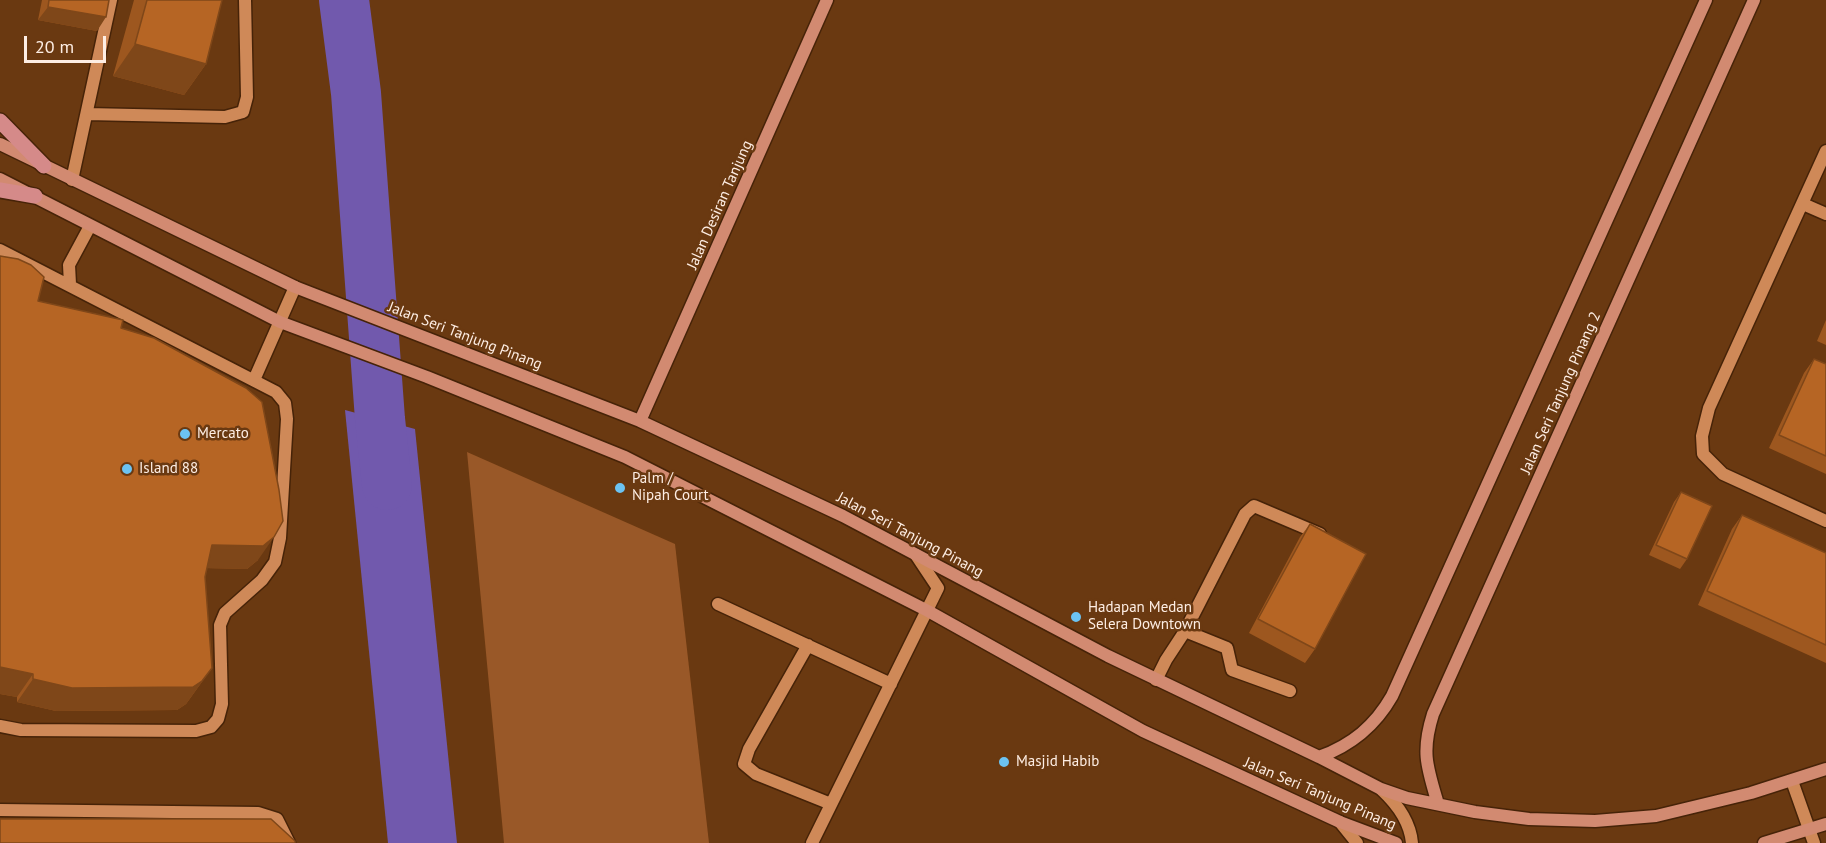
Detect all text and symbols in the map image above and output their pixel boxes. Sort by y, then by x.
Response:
scale bar [27,24,110,62]
text: 20 m [35,35,74,58]
street label: Jalan Desiran Tanjung [683,138,757,272]
street label: Jalan Seri Tanjung Pinang [385,298,545,374]
street label: Jalan Seri Tanjung Pinang 2 [1517,309,1605,477]
place label: Mercato [197,425,249,443]
marker: Mercato [178,427,192,441]
place label: Island 88 [139,460,198,478]
marker: Island 88 [120,462,134,476]
place label: Palm / Nipah Court [632,470,709,505]
marker: Palm / Nipah Court [613,481,627,495]
street label: Jalan Seri Tanjung Pinang [834,489,986,581]
place label: Hadapan Medan Selera Downtown [1088,599,1201,634]
marker: Hadapan Medan Selera Downtown [1069,610,1083,624]
place label: Masjid Habib [1016,753,1099,771]
street label: Jalan Seri Tanjung Pinang [1241,754,1399,834]
marker: Masjid Habib [997,755,1011,769]

